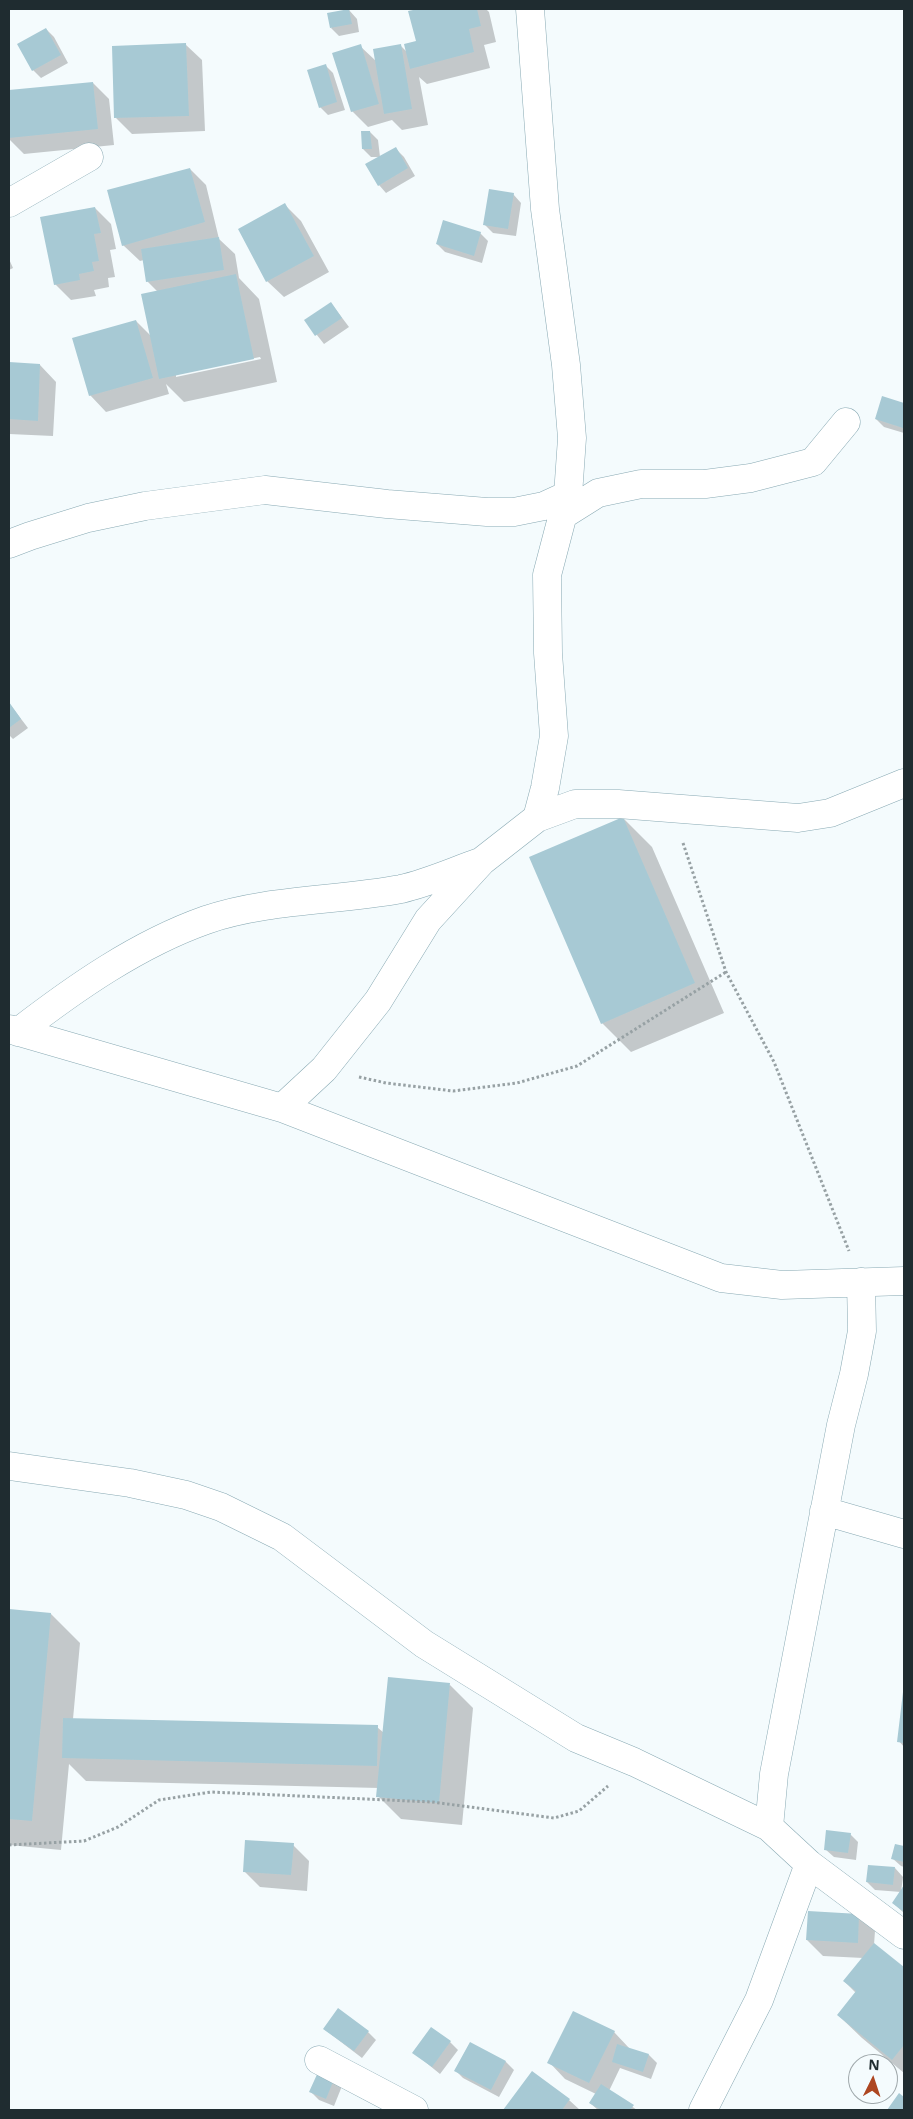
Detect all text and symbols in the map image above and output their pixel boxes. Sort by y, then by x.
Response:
north arrow [848,2054,898,2104]
text: N [868,2055,880,2074]

